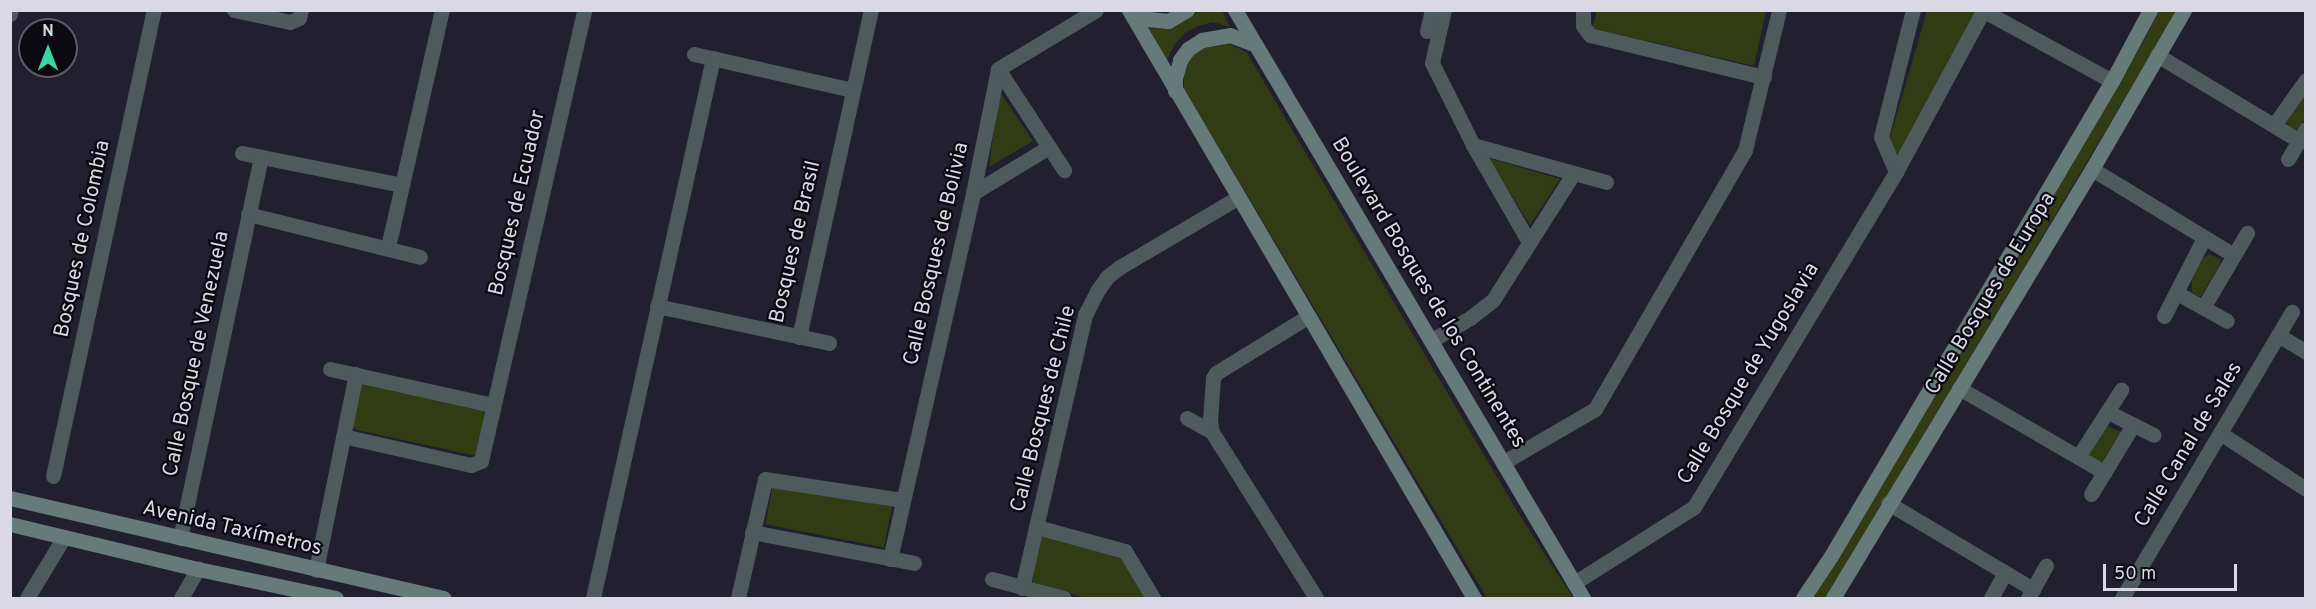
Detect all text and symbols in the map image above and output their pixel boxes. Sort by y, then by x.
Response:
north arrow [18,18,78,78]
text: N [42,22,54,42]
street label: Bosques de Ecuador [484,108,552,298]
street label: Boulevard Bosques de los Continentes [1325,133,1531,453]
street label: Bosques de Colombia [50,138,116,340]
street label: Calle Bosques de Bolivia [899,140,975,368]
street label: Bosques de Brasil [765,158,827,326]
street label: Calle Bosques de Europa [1921,188,2061,400]
street label: Calle Bosque de Venezuela [159,228,235,480]
street label: Calle Bosque de Yugoslavia [1672,258,1826,490]
street label: Calle Bosques de Chile [1006,303,1082,515]
street label: Calle Canal de Sales [2130,358,2248,532]
street label: Avenida Taxímetros [140,496,324,562]
scale bar [2106,552,2240,590]
text: 50 m [2114,563,2156,586]

